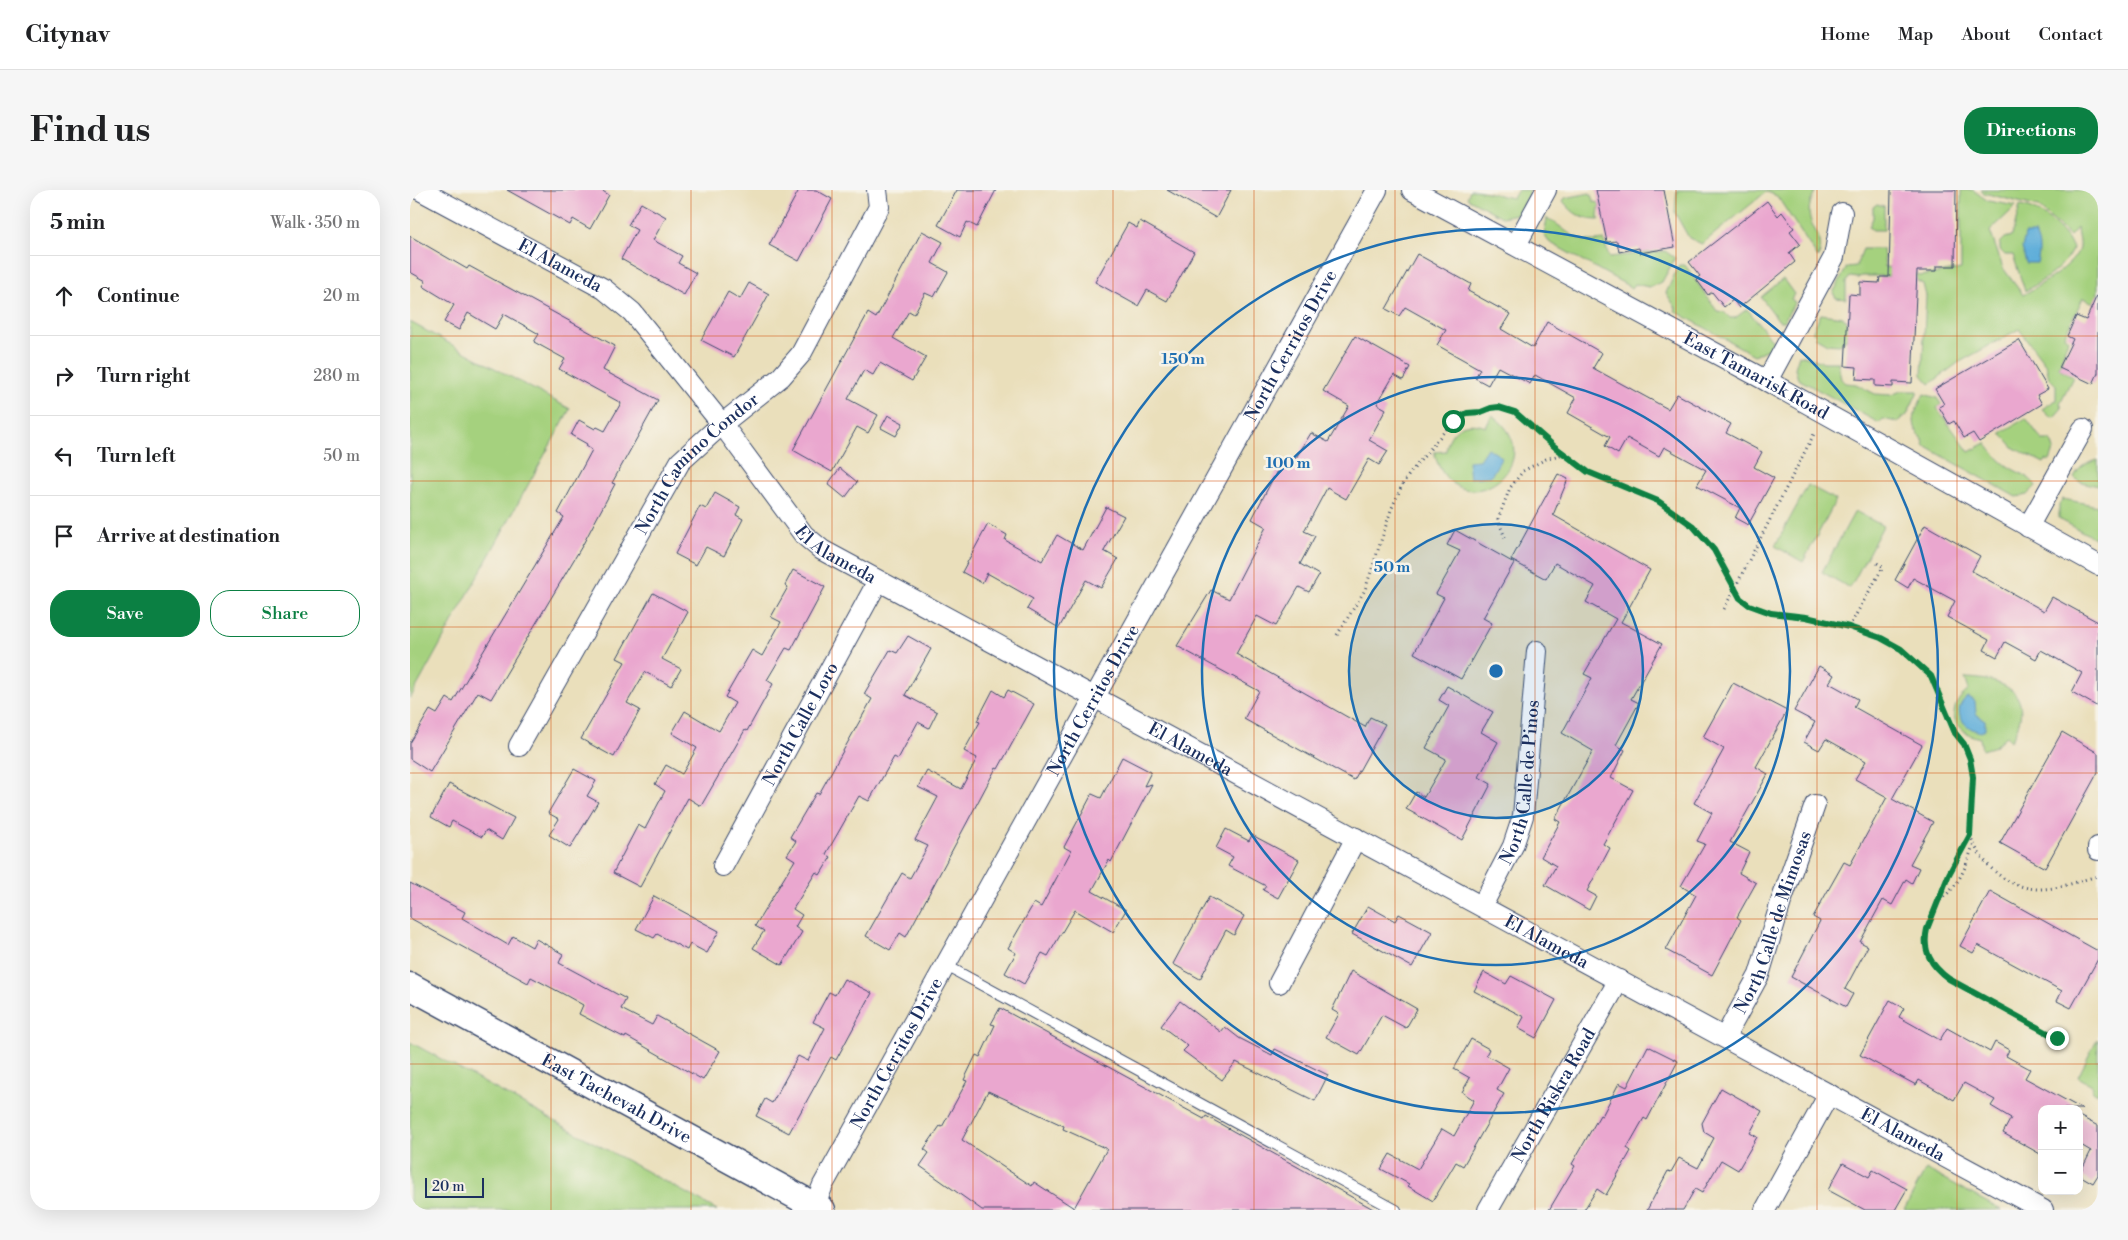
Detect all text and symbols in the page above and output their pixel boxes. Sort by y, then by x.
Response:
text: Citynav [25,20,110,50]
text: Home [1821,23,1870,46]
text: Map [1898,23,1934,46]
text: About [1962,23,2011,46]
text: Contact [2039,23,2103,46]
button: Directions [1964,107,2098,154]
text: Find us [30,109,150,152]
text: 5 min [50,210,105,236]
text: Walk · 350 m [271,213,360,233]
street label: El Alameda [514,233,607,298]
street label: North Cerritos Drive [1239,265,1342,425]
icon: ahead [50,282,78,310]
text: Continue [97,284,180,308]
text: 20 m [323,286,360,306]
street label: East Tamarisk Road [1679,327,1834,425]
text: 150 m [1161,350,1205,369]
icon: right [50,362,78,390]
text: Turn right [97,364,190,388]
text: 280 m [313,366,360,386]
street label: North Camino Condor [630,388,764,538]
route start [1442,410,1465,433]
icon: left [50,442,78,470]
text: Turn left [97,444,176,468]
text: 50 m [323,446,360,466]
text: 100 m [1266,454,1311,473]
street label: El Alameda [789,521,881,589]
icon: arrive [50,522,78,550]
text: Arrive at destination [97,524,280,548]
text: 50 m [1374,558,1410,577]
button: Save [50,590,200,637]
button: Share [210,590,360,637]
street label: North Cerritos Drive [1042,620,1144,780]
street label: North Calle Loro [757,658,843,790]
centre of rings [1487,662,1505,680]
street label: North Calle de Pinos [1494,699,1544,868]
street label: El Alameda [1144,717,1237,782]
street label: North Calle de Mimosas [1729,828,1817,1018]
street label: El Alameda [1500,910,1594,974]
street label: North Cerritos Drive [845,973,948,1133]
street label: North Biskra Road [1506,1023,1601,1167]
route end [2046,1027,2069,1050]
street label: East Tachevah Drive [537,1048,696,1148]
street label: El Alameda [1857,1102,1950,1167]
map controls [2038,1105,2083,1195]
button: + [2038,1105,2083,1150]
button: − [2038,1150,2083,1195]
scale bar [425,1175,484,1198]
text: 20 m [432,1178,464,1196]

